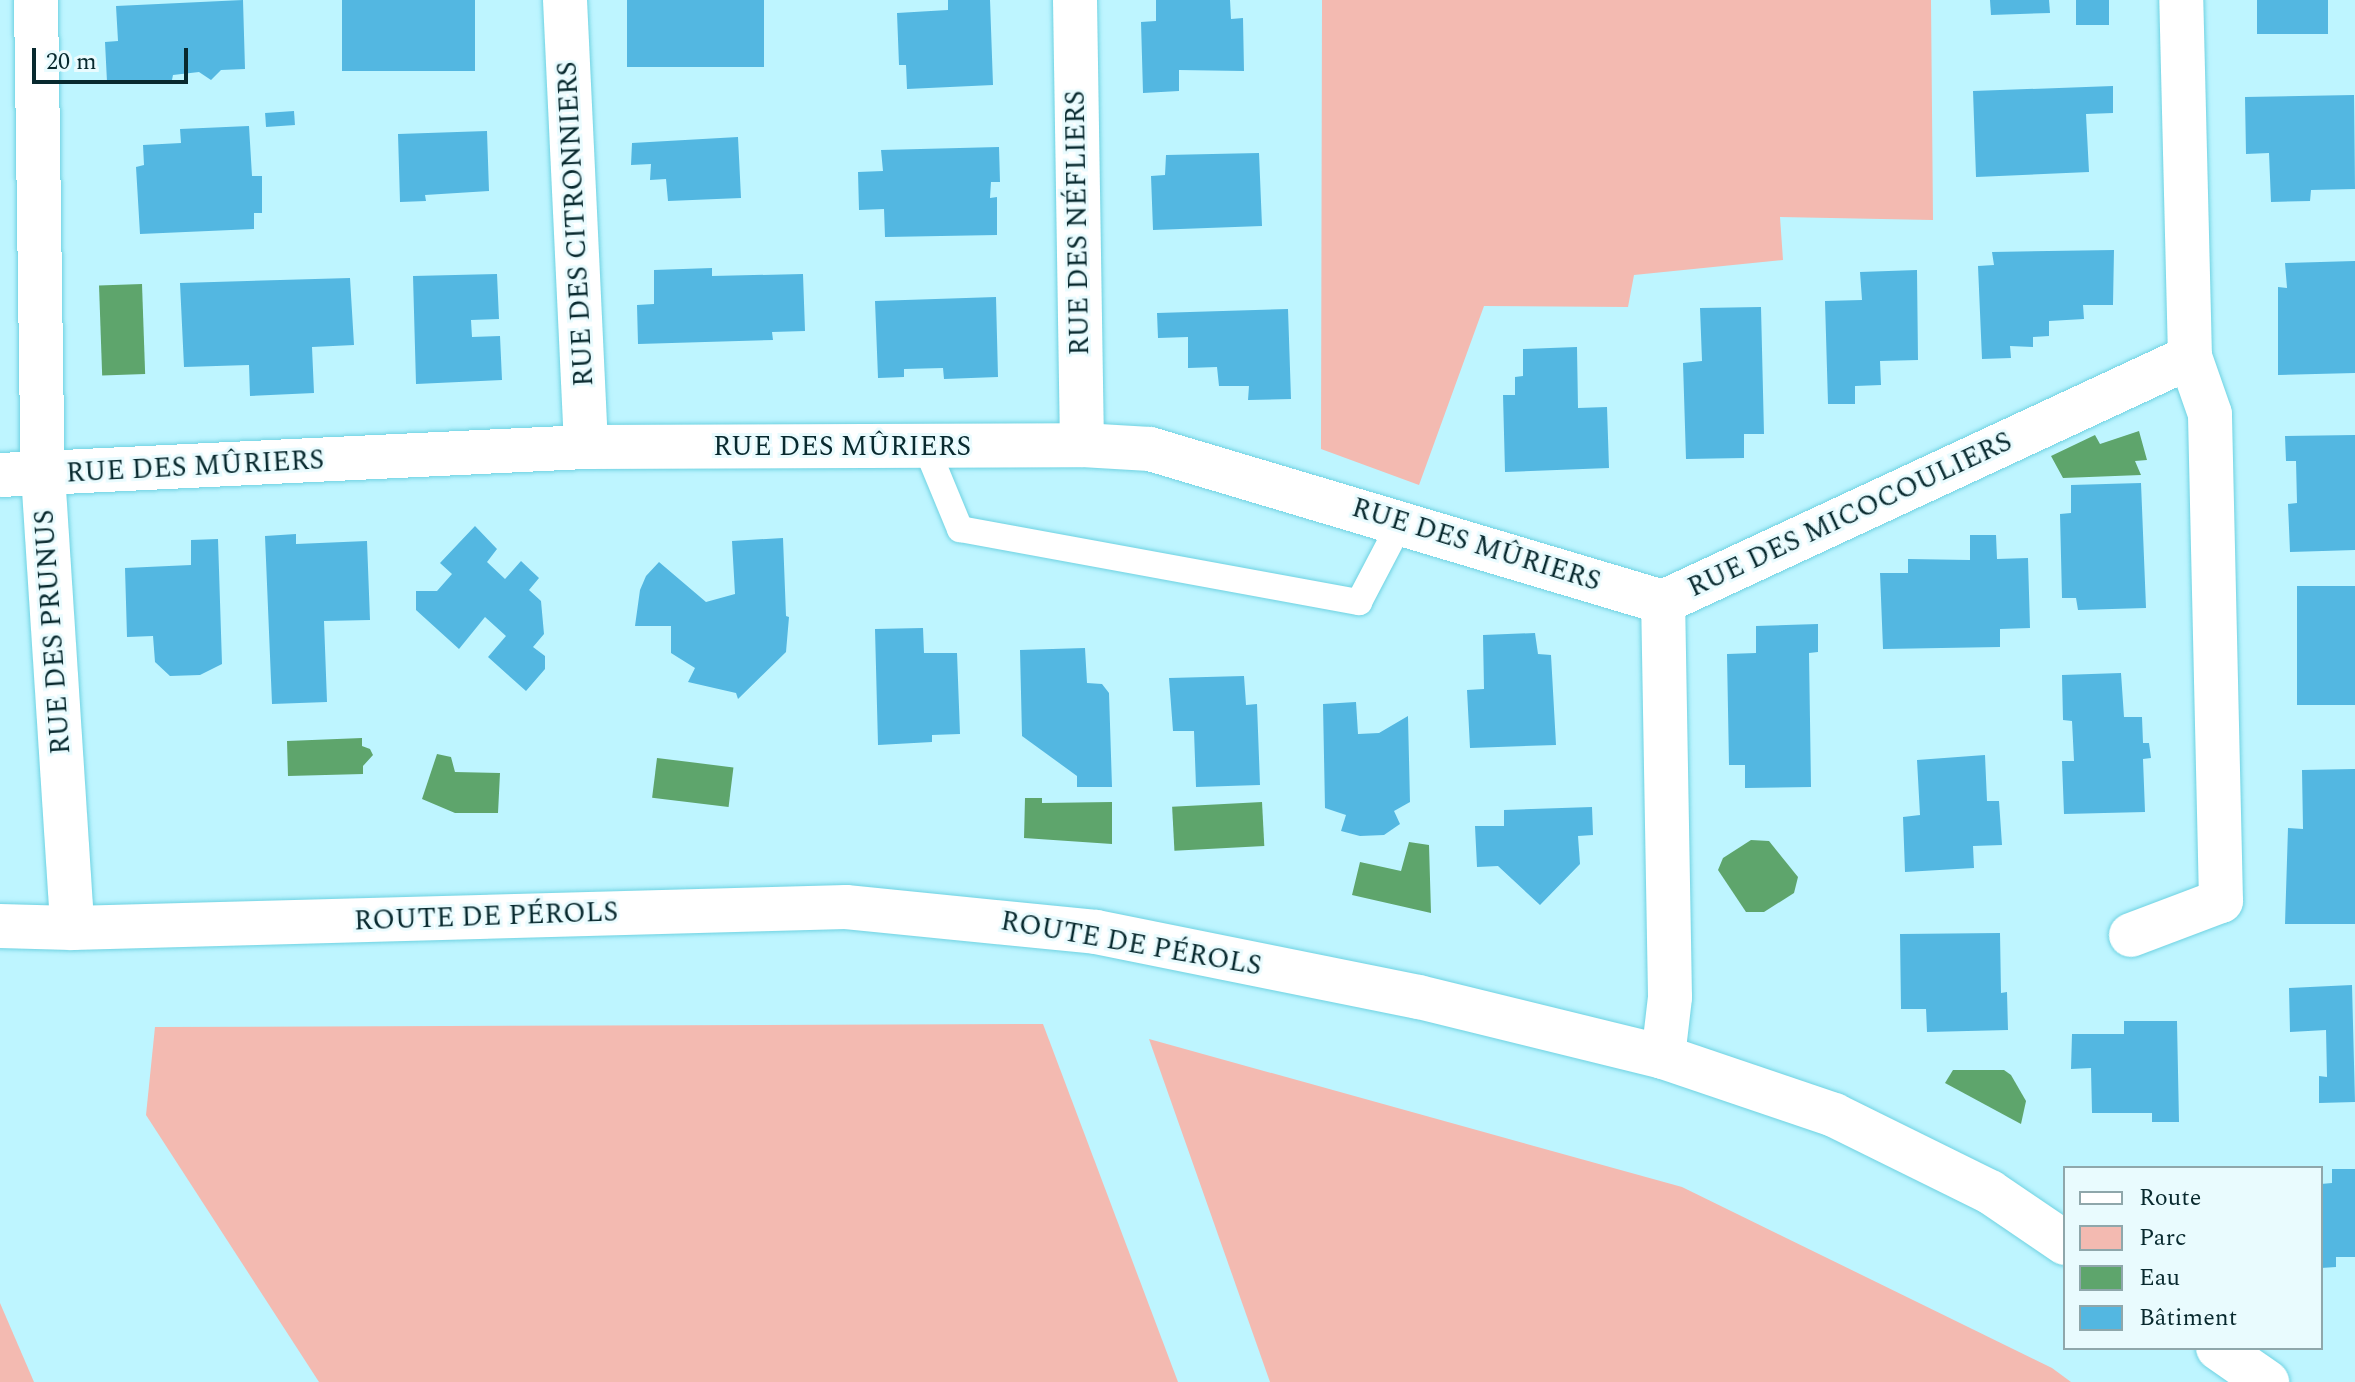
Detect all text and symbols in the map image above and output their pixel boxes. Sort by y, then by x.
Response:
scale bar [36,32,192,82]
text: 20 m [46,44,97,80]
street label: RUE DES CITRONNIERS [551,61,601,387]
street label: RUE DES NÉFLIERS [1059,90,1097,356]
street label: RUE DES MICOCOULIERS [1683,425,2017,605]
street label: RUE DES MÛRIERS [713,430,971,464]
street label: RUE DES MÛRIERS [65,443,325,491]
street label: RUE DES MÛRIERS [1348,491,1604,599]
street label: RUE DES PRUNUS [28,508,78,756]
street label: ROUTE DE PÉROLS [353,896,619,938]
street label: ROUTE DE PÉROLS [998,905,1264,983]
legend [2063,1166,2323,1350]
text: Route [2139,1180,2201,1216]
text: Parc [2139,1220,2187,1256]
text: Eau [2139,1260,2180,1296]
text: Bâtiment [2139,1300,2237,1336]

